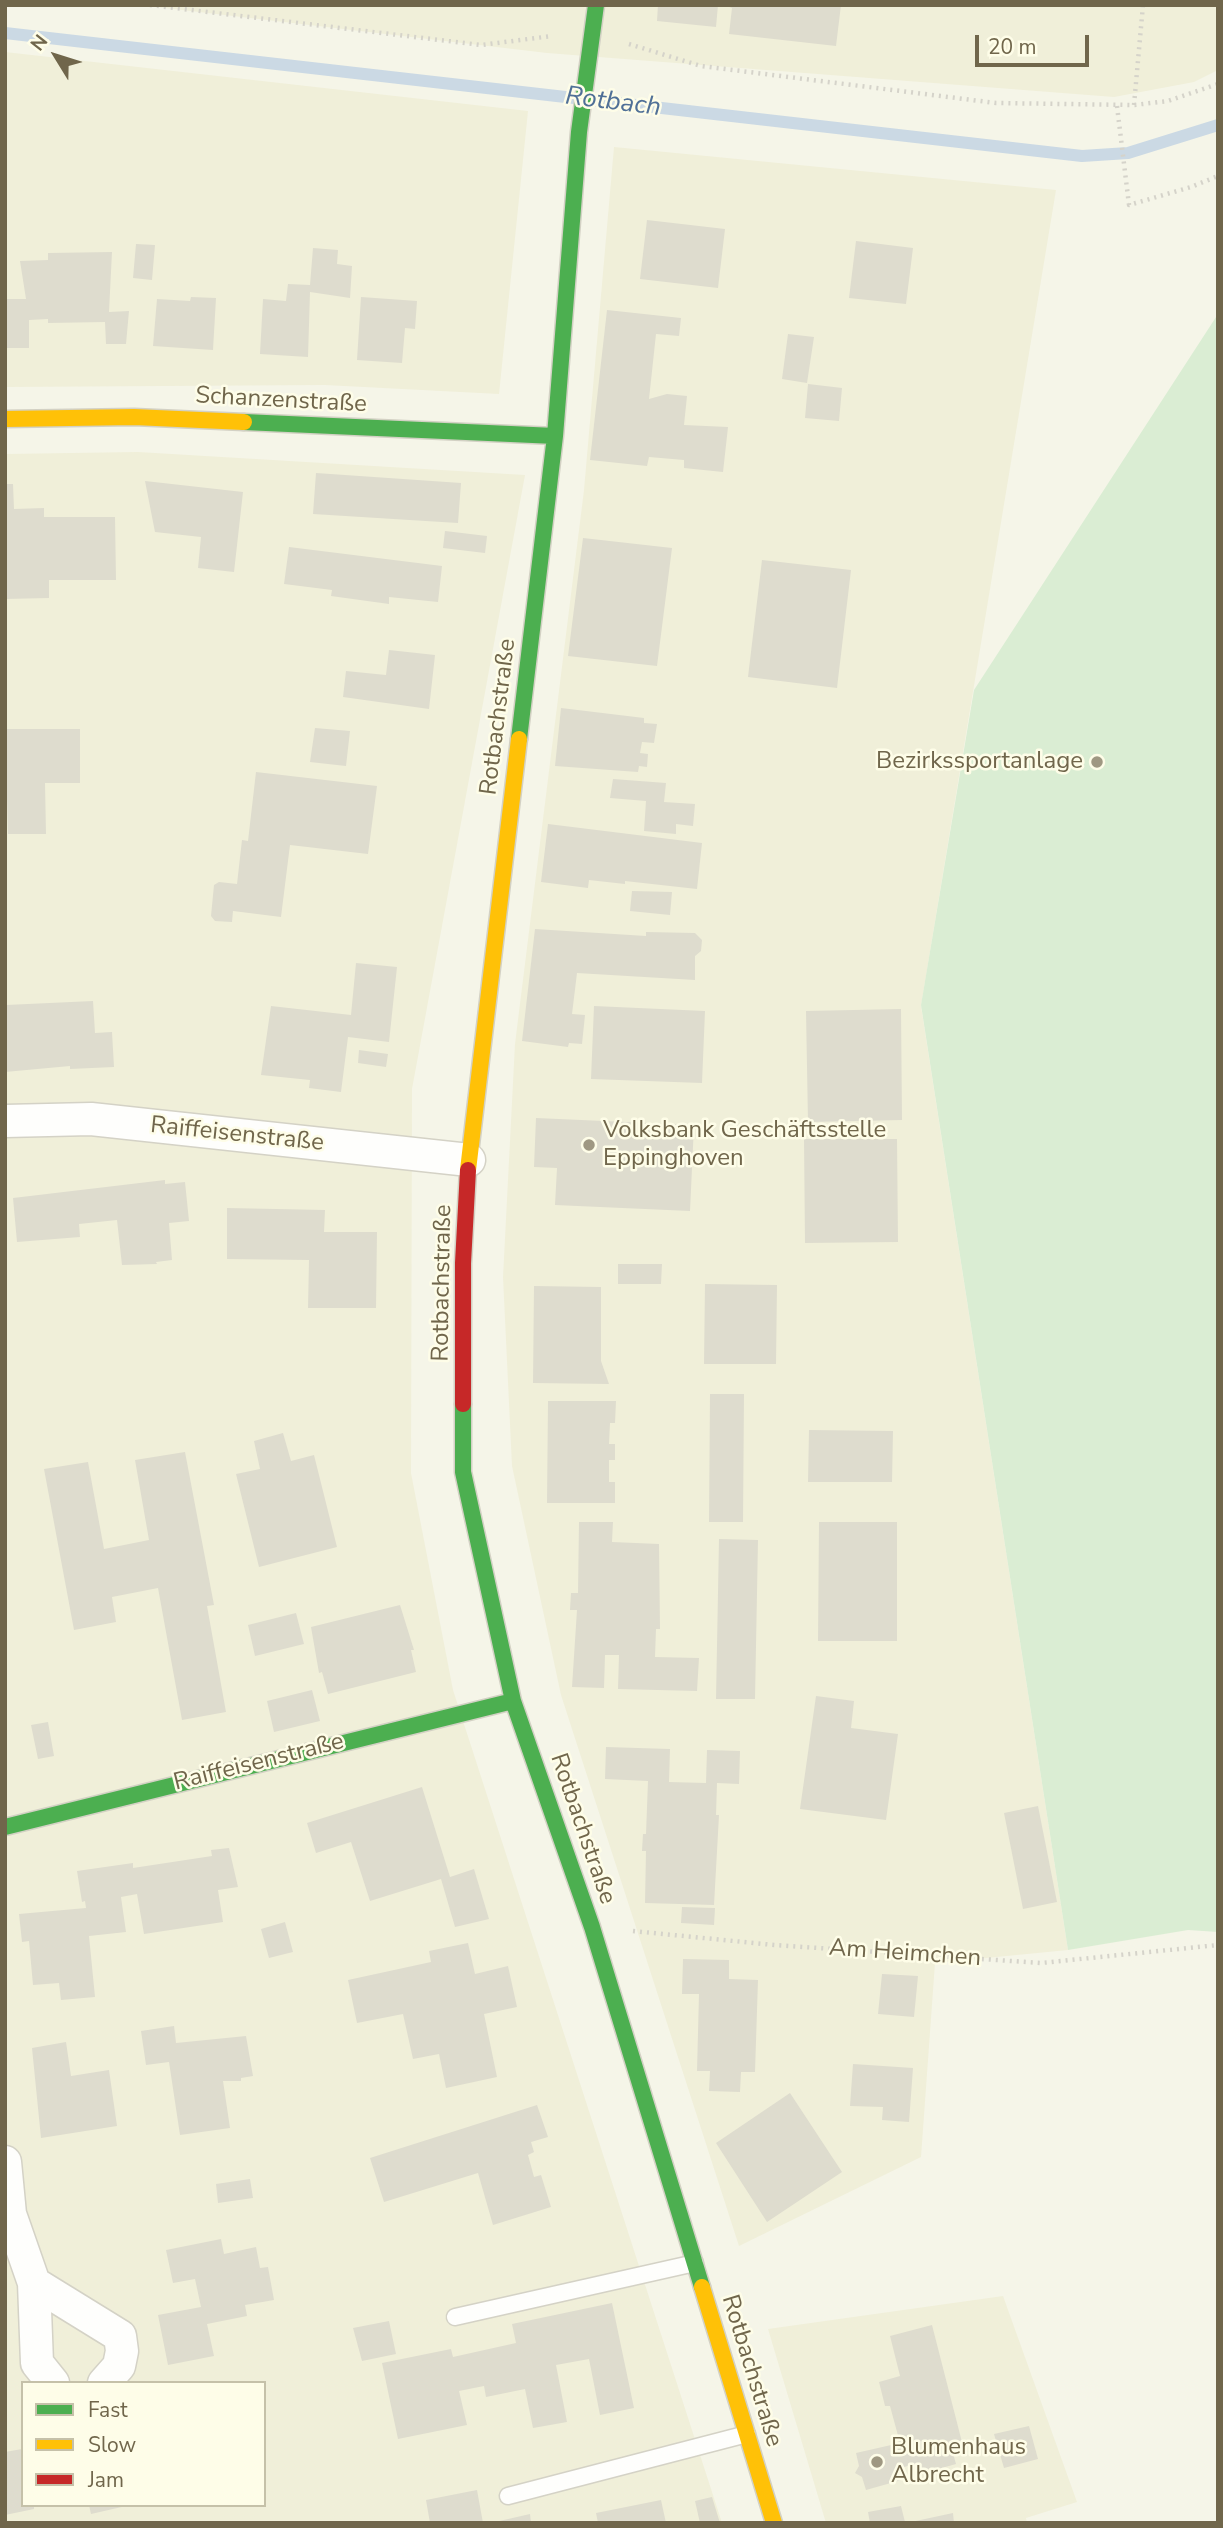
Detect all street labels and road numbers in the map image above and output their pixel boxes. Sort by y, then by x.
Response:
street label: Schanzenstraße [195,382,367,420]
street label: Rotbachstraße [475,637,523,797]
street label: Raiffeisenstraße [149,1112,325,1158]
street label: Rotbachstraße [427,1204,459,1362]
street label: Raiffeisenstraße [171,1728,347,1798]
street label: Rotbachstraße [543,1750,621,1908]
street label: Am Heimchen [828,1934,982,1974]
street label: Rotbachstraße [714,2292,788,2450]

